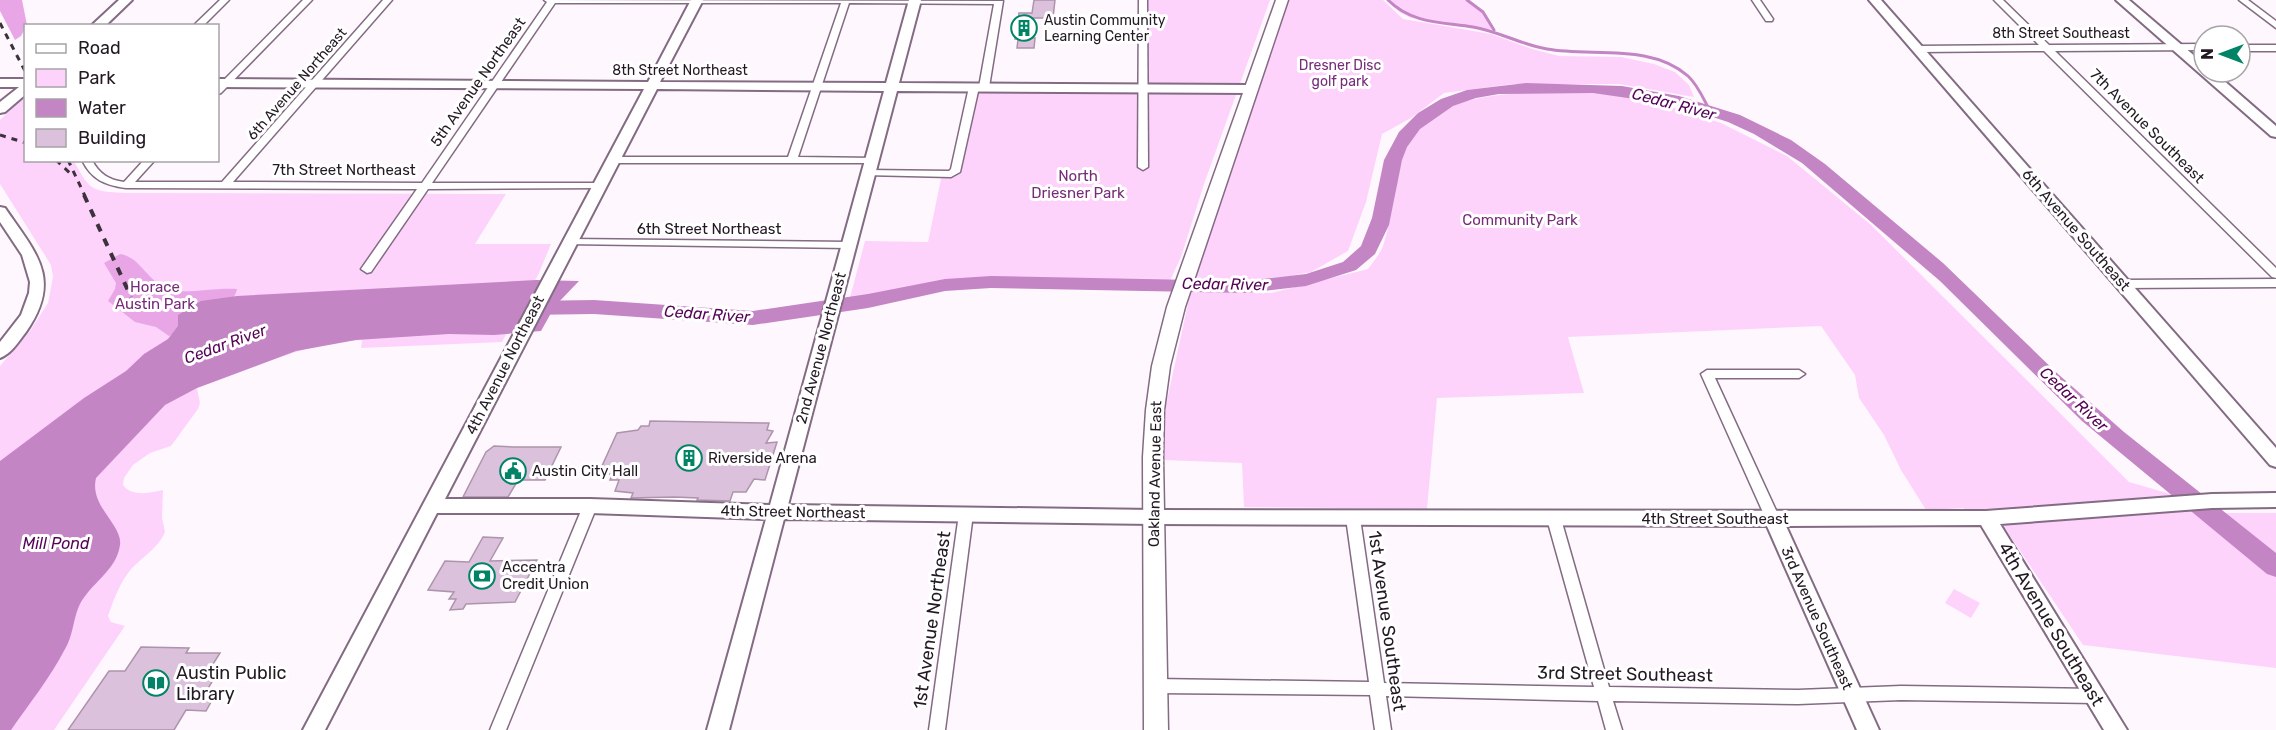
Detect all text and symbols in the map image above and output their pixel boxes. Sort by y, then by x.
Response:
place label: Austin Community Learning Center [1044,12,1166,45]
building icon: Austin Community Learning Center [1009,13,1039,43]
street label: 5th Avenue Northeast [427,14,529,150]
legend [24,24,219,162]
street label: 6th Avenue Northeast [244,24,351,144]
north arrow [2192,24,2252,84]
street label: 8th Street Southeast [1992,25,2130,42]
text: Road [78,37,121,59]
text: N [2198,48,2217,60]
park label: Dresner Disc golf park [1299,57,1382,90]
street label: 8th Street Northeast [612,62,748,79]
street label: 7th Avenue Southeast [2086,65,2208,187]
text: Park [78,67,116,89]
water label: Cedar River [1630,84,1719,125]
text: Water [78,97,126,119]
text: Building [78,127,146,149]
street label: 7th Street Northeast [272,161,416,179]
street label: 6th Avenue Southeast [2018,165,2134,295]
park label: North Driesner Park [1031,167,1125,202]
park label: Community Park [1462,211,1578,229]
street label: 6th Street Northeast [637,220,781,238]
street label: 2nd Avenue Northeast [792,270,850,426]
water label: Cedar River [1182,274,1269,294]
park label: Horace Austin Park [115,278,195,313]
street label: 4th Avenue Northeast [462,292,548,438]
water label: Cedar River [663,302,752,327]
water label: Cedar River [181,320,270,368]
water label: Cedar River [2036,363,2113,436]
street label: Oakland Avenue East [1145,400,1165,547]
building icon: Riverside Arena [674,443,704,473]
place label: Riverside Arena [708,449,817,467]
public building icon: Austin City Hall [498,456,528,486]
place label: Austin City Hall [532,462,638,480]
street label: 4th Street Northeast [720,502,866,522]
street label: 4th Street Southeast [1641,510,1789,528]
street label: 1st Avenue Southeast [1363,529,1411,713]
street label: 1st Avenue Northeast [909,530,955,710]
water label: Mill Pond [22,534,90,553]
street label: 4th Avenue Southeast [1993,538,2109,710]
street label: 3rd Avenue Southeast [1777,543,1857,693]
place label: Accentra Credit Union [502,558,589,593]
bank icon: Accentra Credit Union [467,561,497,591]
street label: 3rd Street Southeast [1537,661,1713,687]
place label: Austin Public Library [176,662,286,705]
library icon: Austin Public Library [141,668,171,698]

